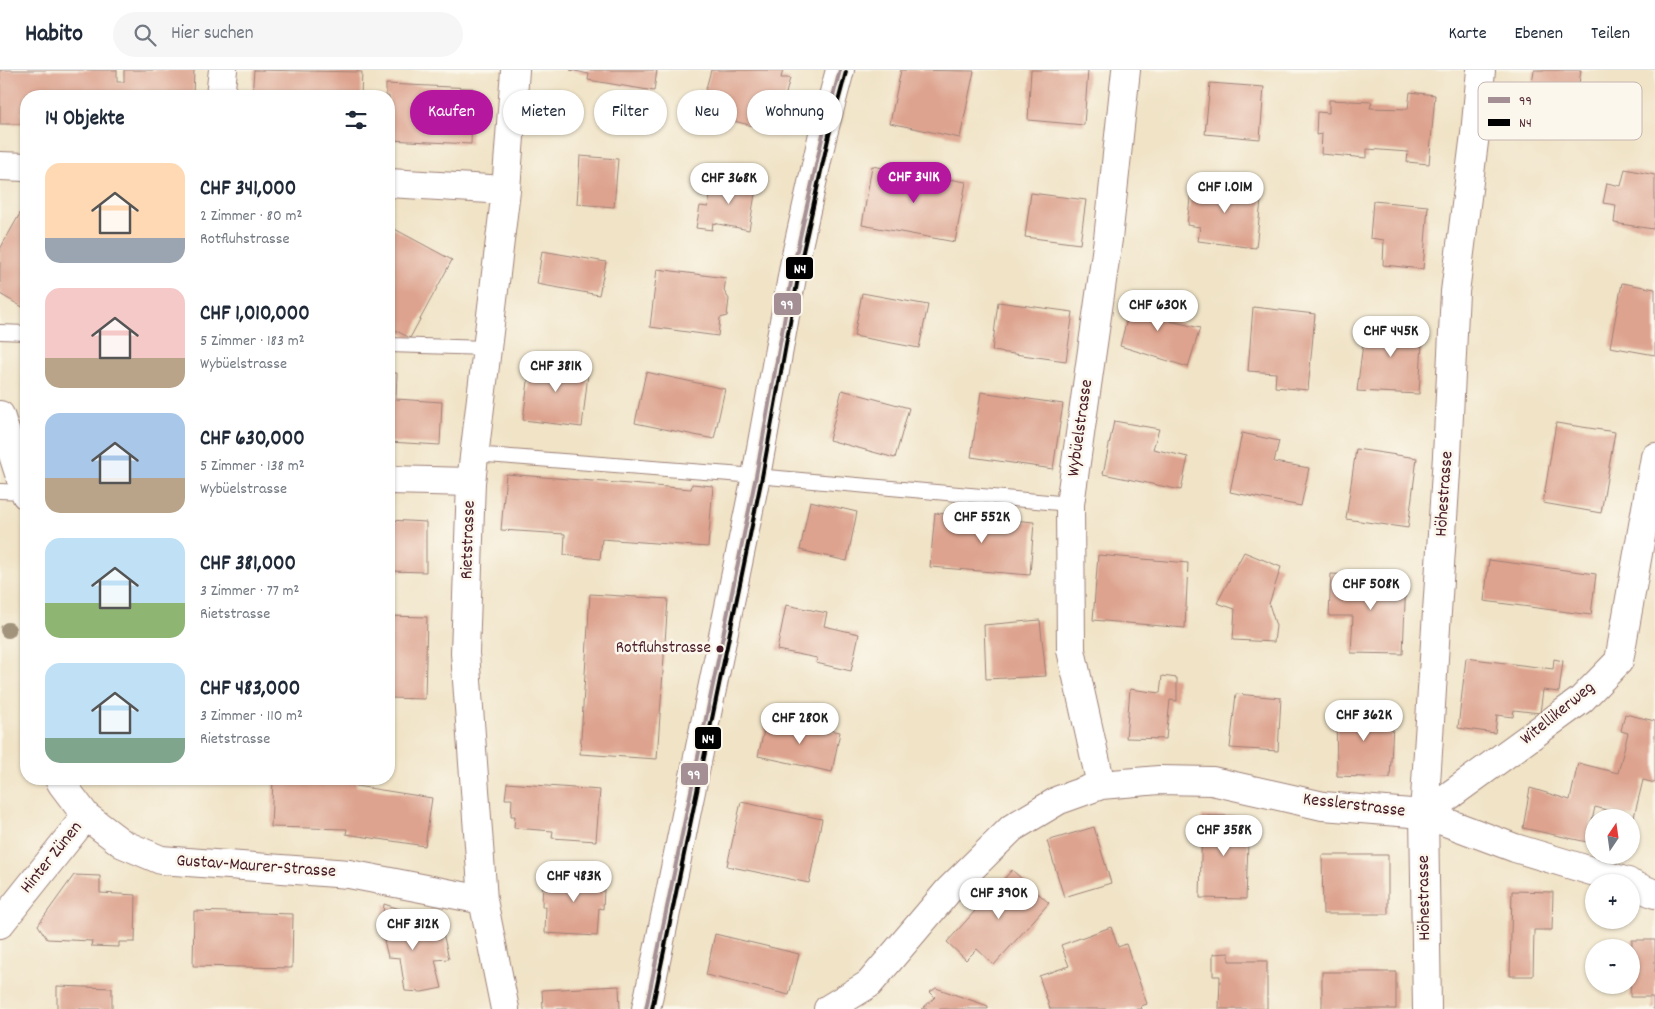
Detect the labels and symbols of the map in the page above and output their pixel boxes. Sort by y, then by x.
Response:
legend [1478,82,1642,140]
text: 99 [1519,92,1532,112]
text: N4 [1519,114,1532,134]
pin: CHF 368K [677,162,781,205]
pin: CHF 341K [862,162,966,204]
pin: CHF 1.01M [1168,172,1282,214]
line badge: N4 [785,256,814,280]
text: N4 [794,260,807,280]
pin: CHF 630K [1106,290,1210,332]
line badge: 99 [773,292,802,316]
text: 99 [781,296,793,316]
pin: CHF 445K [1339,316,1443,358]
pin: CHF 381K [504,350,608,393]
street label: Wybüelstrasse [1062,378,1100,478]
street label: Höhestrasse [1430,450,1460,538]
street label: Rietstrasse [455,500,483,580]
pin: CHF 552K [930,502,1034,544]
pin: CHF 508K [1319,568,1423,611]
place label: Rotfluhstrasse [616,637,711,661]
marker: Rotfluhstrasse [715,644,725,654]
street label: Witellikerweg [1515,676,1601,752]
pin: CHF 362K [1312,700,1416,742]
pin: CHF 280K [748,702,852,745]
line badge: N4 [694,726,722,750]
text: N4 [702,730,715,750]
line badge: 99 [680,762,709,786]
text: 99 [688,766,700,786]
street label: Kesslerstrasse [1302,787,1407,825]
north arrow [1585,809,1640,864]
pin: CHF 358K [1172,814,1276,857]
street label: Hinter Zünen [15,817,89,899]
street label: Gustav-Maurer-Strasse [175,849,337,885]
street label: Höhestrasse [1412,855,1438,941]
pin: CHF 483K [522,860,626,903]
pin: CHF 390K [947,878,1051,920]
pin: CHF 312K [361,908,465,951]

